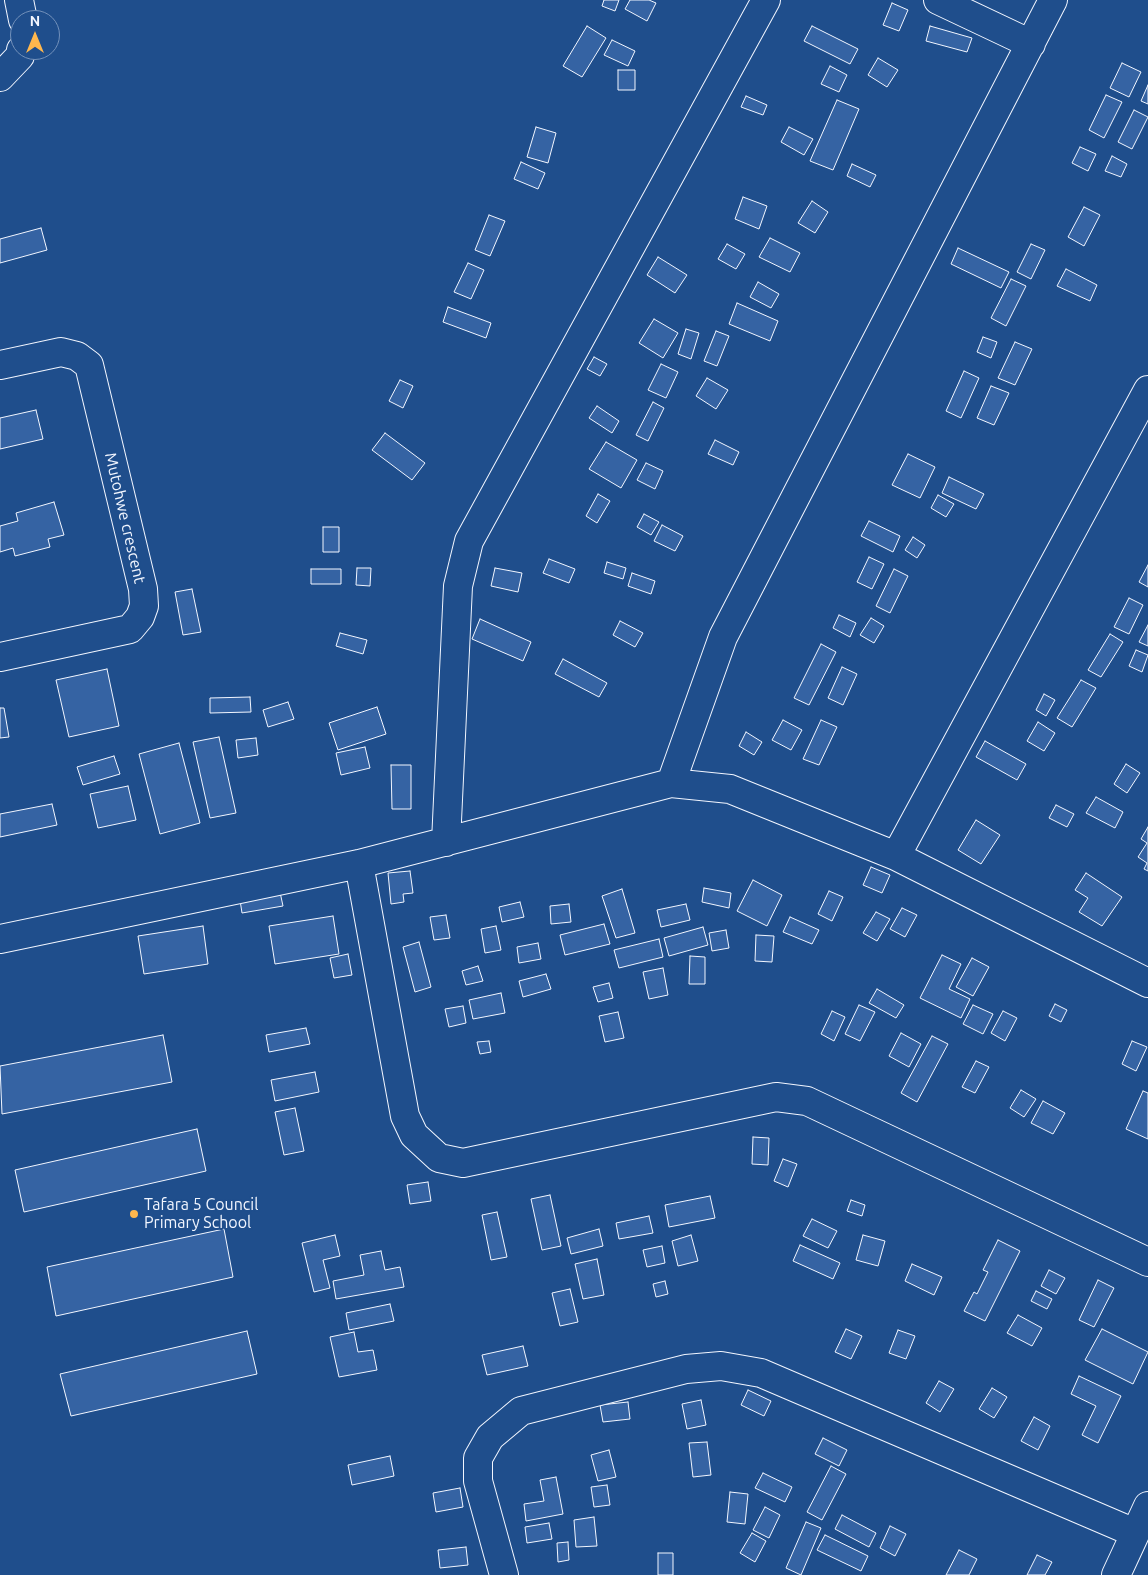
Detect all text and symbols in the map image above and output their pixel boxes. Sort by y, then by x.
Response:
north arrow [10,10,60,60]
text: N [30,13,40,29]
street label: Mutohwe crescent [101,451,149,585]
place label: Tafara 5 Council Primary School [144,1195,258,1233]
marker: Tafara 5 Council Primary School [128,1208,140,1220]

